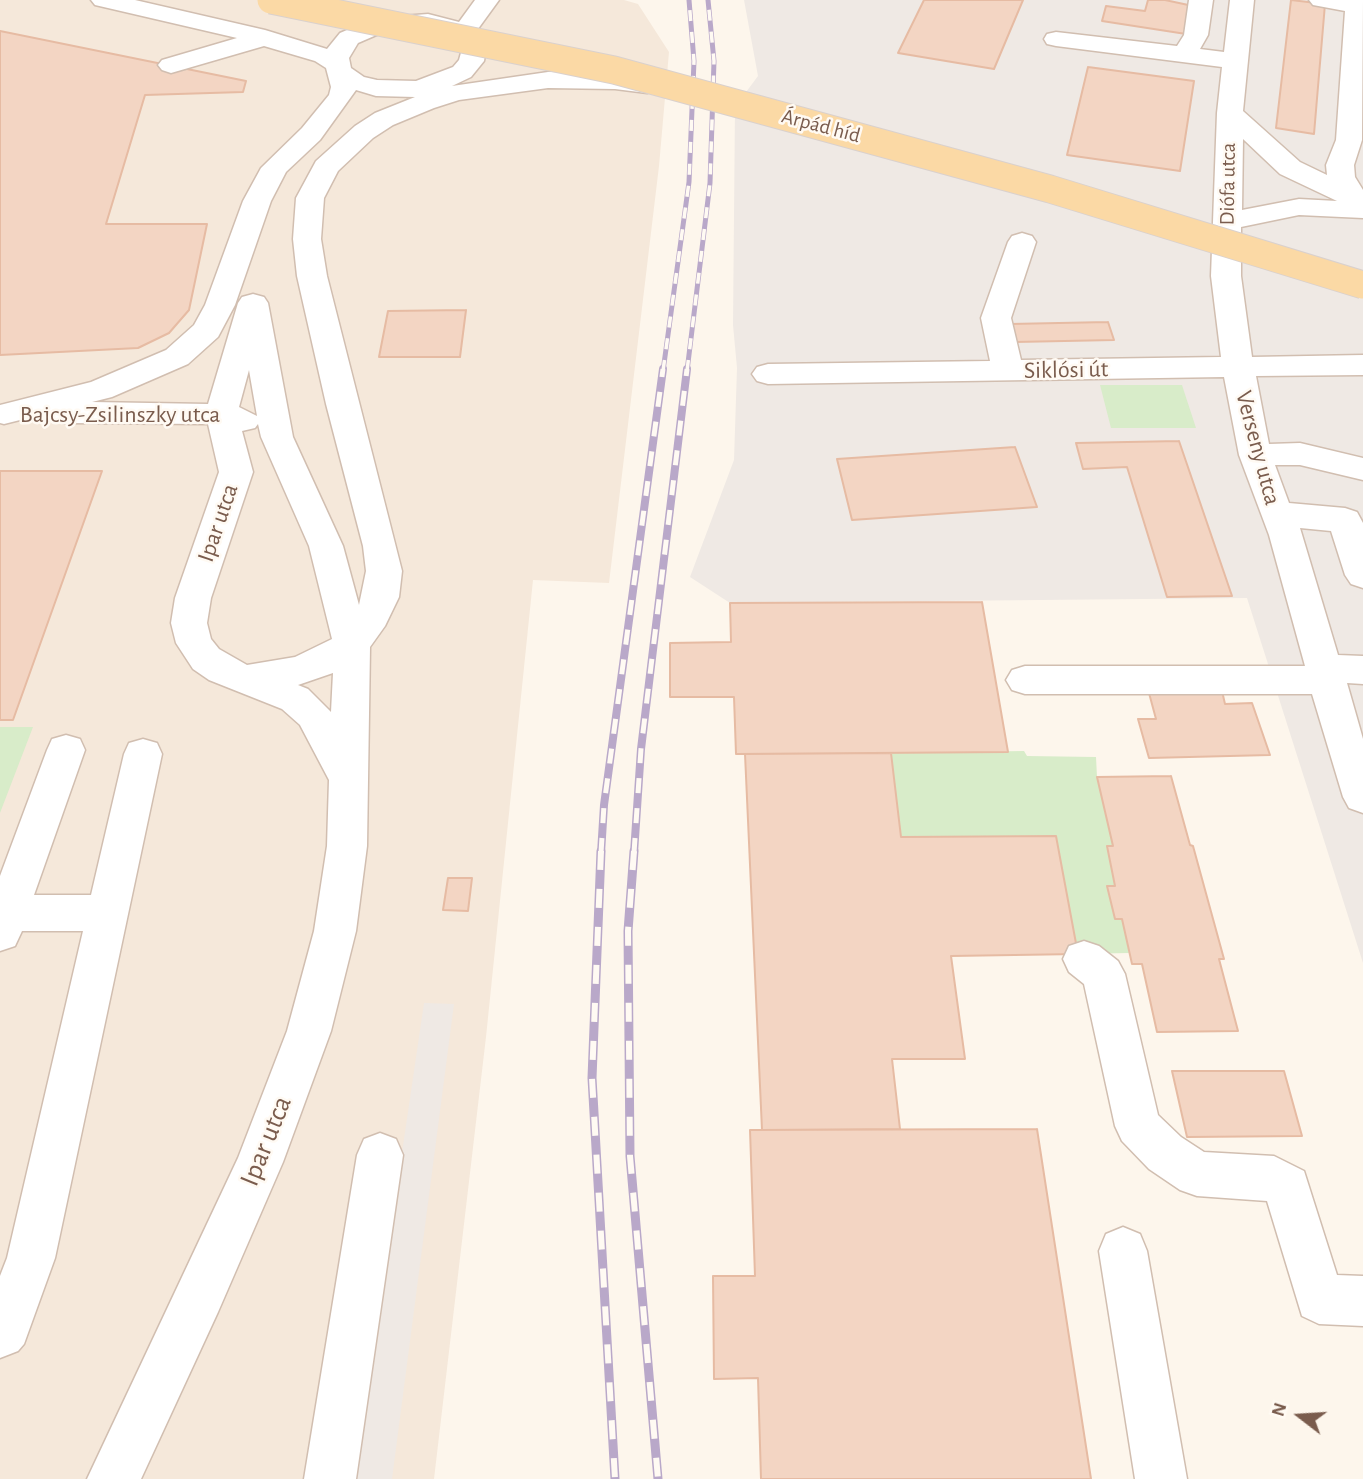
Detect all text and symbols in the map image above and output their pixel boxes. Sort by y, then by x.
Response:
street label: Árpád híd [779,103,863,149]
street label: Diófa utca [1215,143,1241,225]
street label: Siklósi út [1024,355,1108,385]
street label: Verseny utca [1229,388,1287,508]
street label: Bajcsy-Zsilinszky utca [20,401,220,429]
street label: Ipar utca [191,480,245,566]
street label: Ipar utca [233,1091,299,1191]
north arrow [1265,1381,1335,1451]
text: N [1268,1401,1290,1419]

